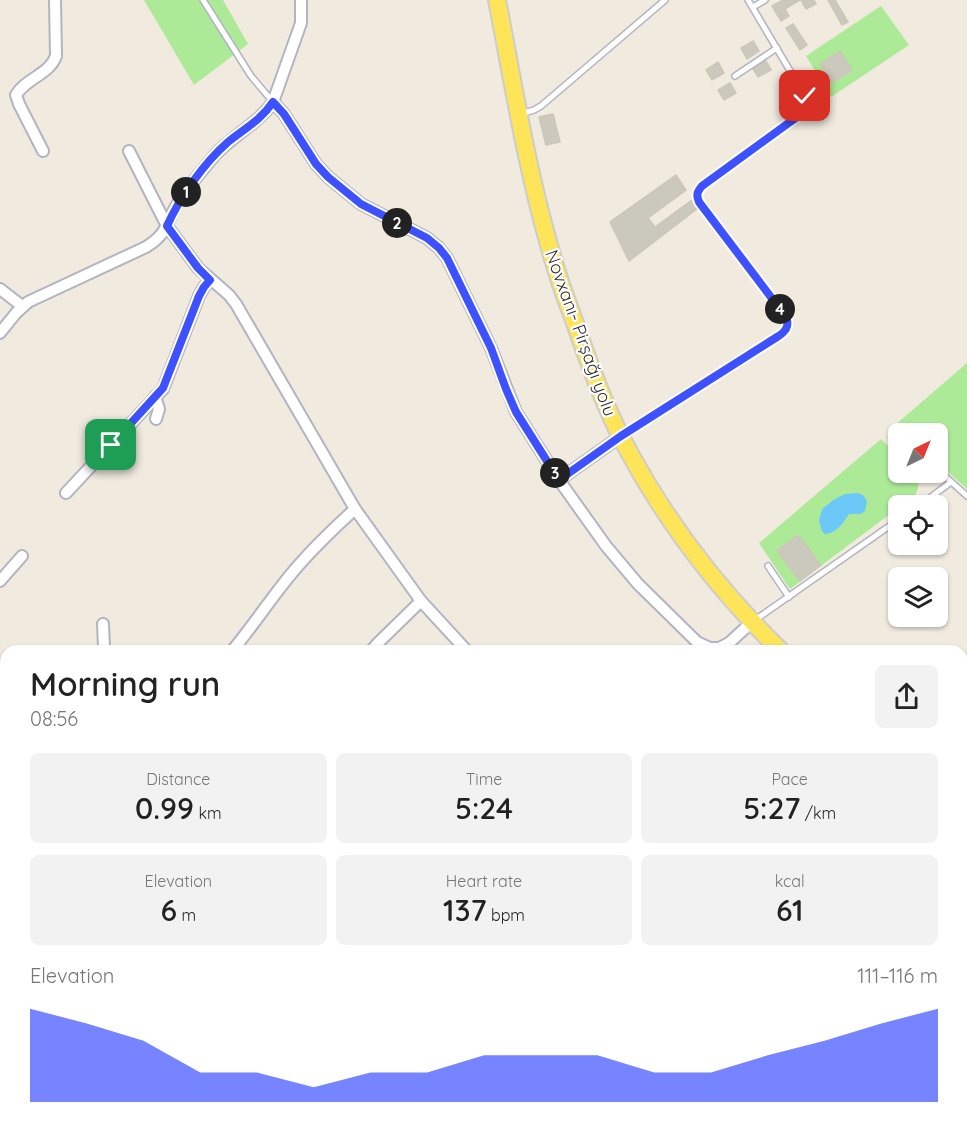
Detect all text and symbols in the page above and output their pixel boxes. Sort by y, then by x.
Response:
pin [779,70,830,121]
icon: check [788,79,821,112]
pin: 1 [171,177,201,207]
text: 1 [183,182,189,202]
pin: 2 [382,208,412,238]
text: 2 [392,213,402,233]
street label: Novxanı- Pirşağı yolu [540,247,622,419]
pin: 4 [765,294,795,324]
text: 4 [775,299,785,319]
pin [85,419,136,470]
north arrow [888,423,948,483]
map controls [888,423,948,627]
icon: arrive [94,428,127,461]
pin: 3 [540,458,570,488]
text: 3 [551,463,559,483]
button: locate [888,495,948,555]
button: layers [888,567,948,627]
text: Morning run [30,663,220,704]
button: share [875,665,938,728]
text: 08:56 [30,706,78,731]
text: Distance [146,769,210,789]
text: Time [466,769,502,789]
text: Pace [771,769,808,789]
text: 0.99 [135,789,194,827]
text: 5:24 [455,789,513,827]
text: 5:27 [743,789,800,827]
text: km [194,803,222,823]
text: /km [800,803,836,823]
text: Elevation [145,871,212,891]
text: Heart rate [446,871,522,891]
text: kcal [775,871,805,891]
text: 6 [161,891,177,929]
text: 137 [443,891,487,929]
text: 61 [776,891,803,929]
text: m [177,905,196,925]
text: bpm [487,905,525,925]
text: Elevation [30,963,114,988]
text: 111–116 m [857,963,938,988]

